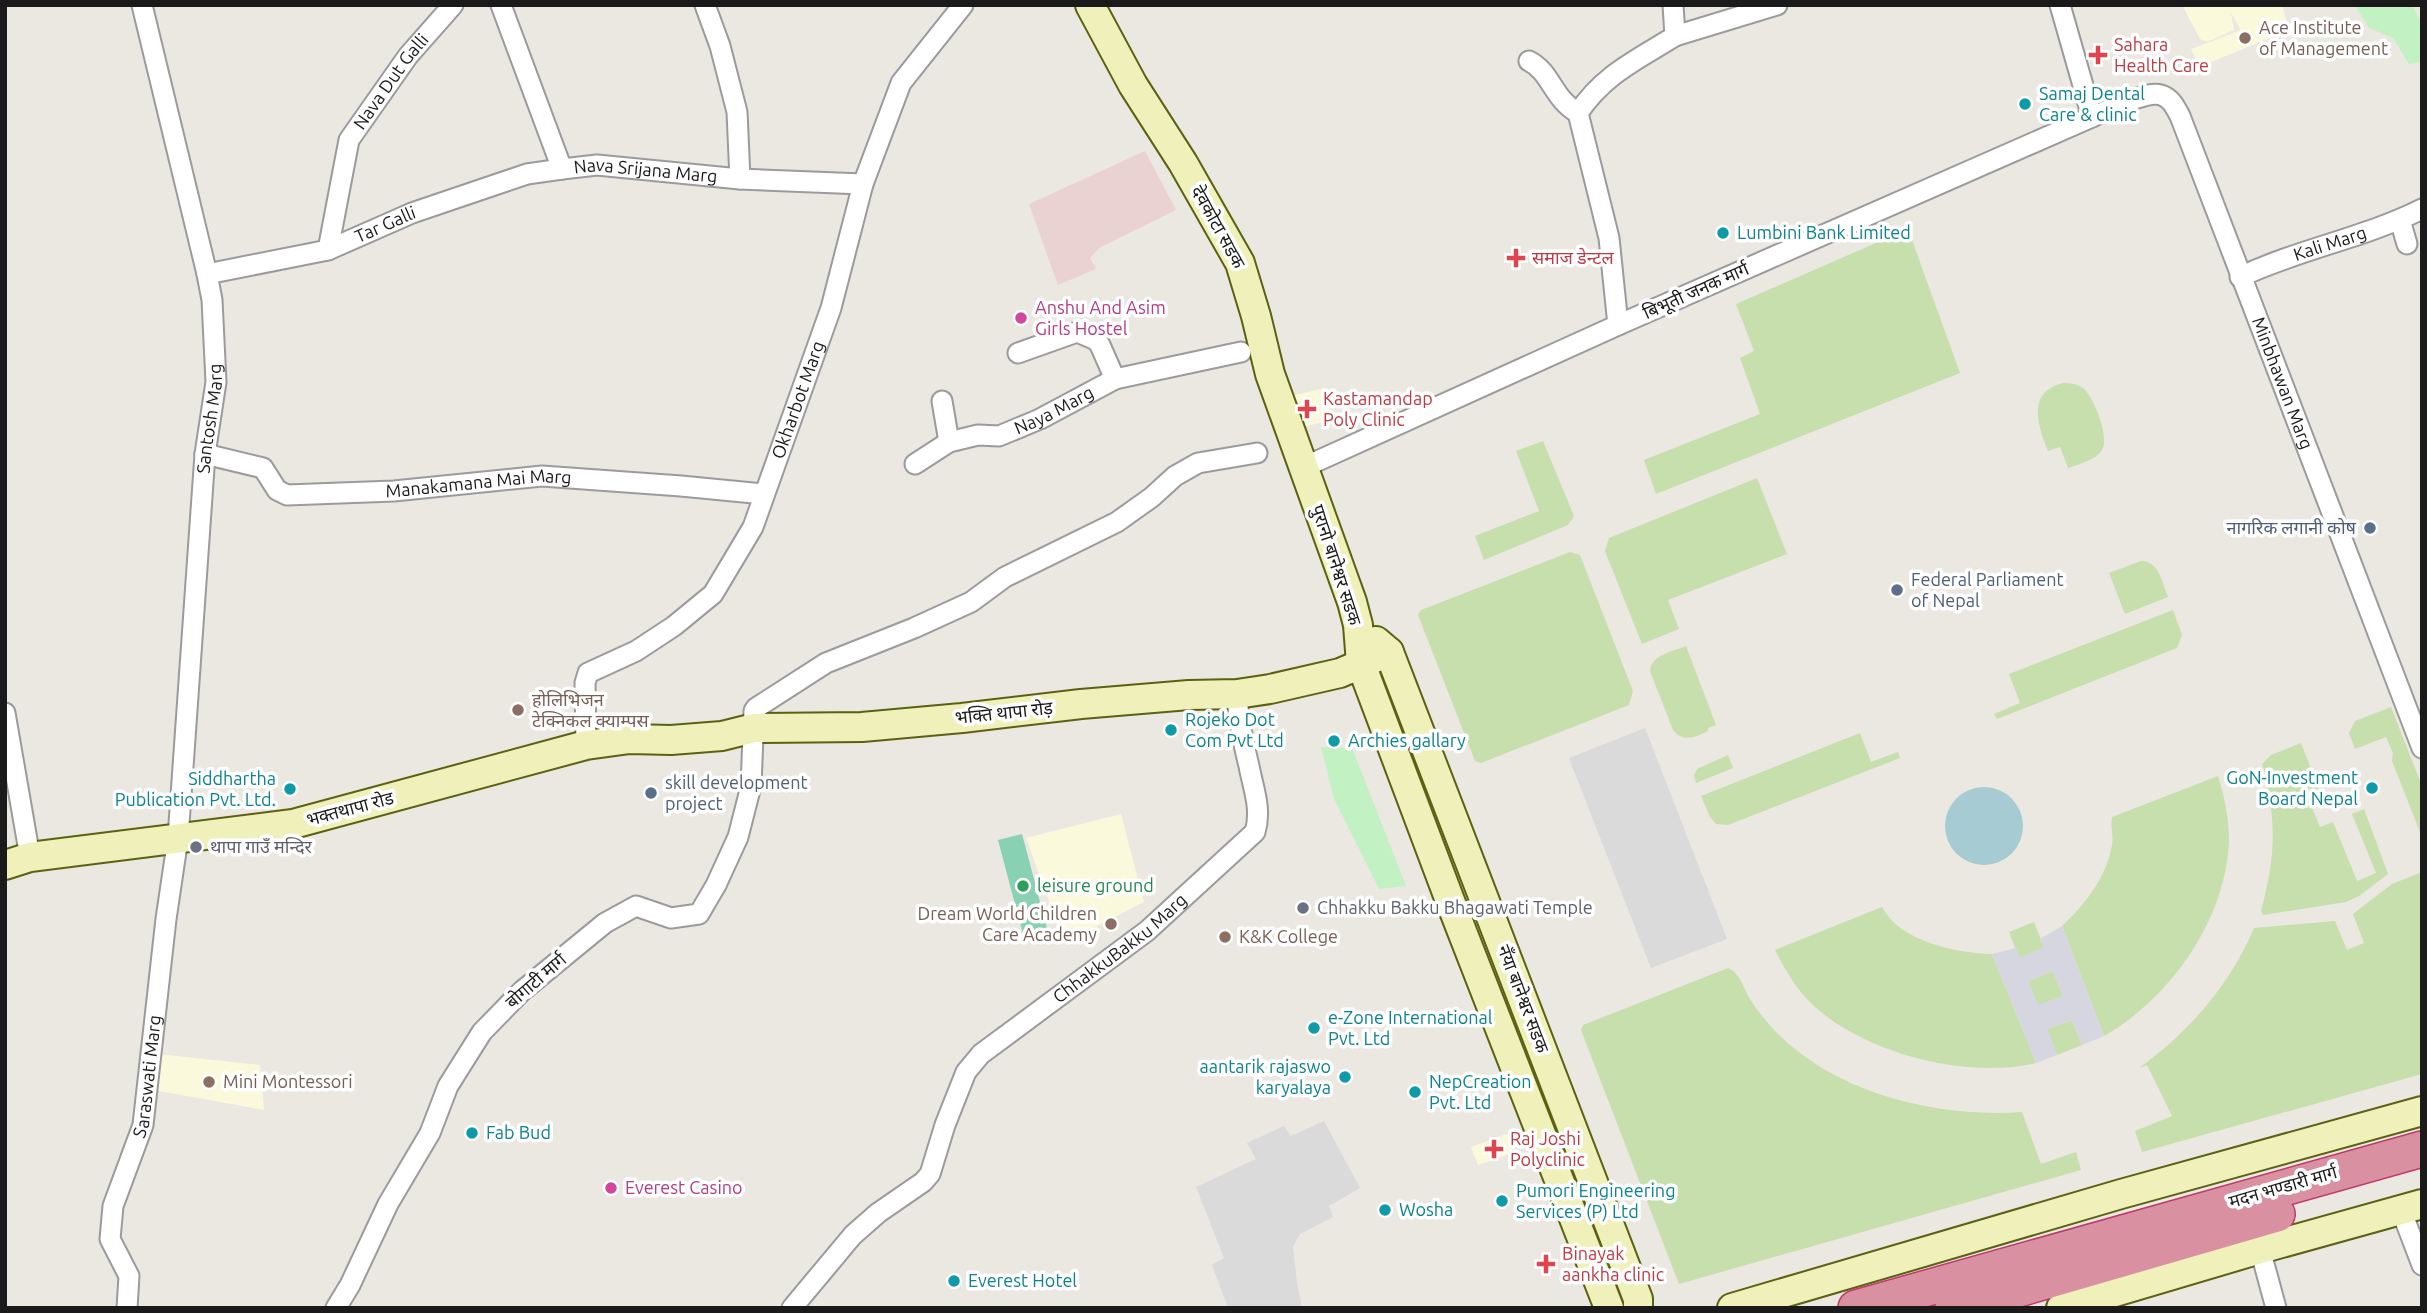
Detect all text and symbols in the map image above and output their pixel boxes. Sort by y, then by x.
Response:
place label: Ace Institute of Management [2259,17,2388,58]
street label: Nava Dut Galli [349,29,432,133]
marker: Ace Institute of Management [2237,30,2253,46]
place label: Sahara Health Care [2114,34,2209,75]
marker: Sahara Health Care [2088,45,2108,65]
place label: Samaj Dental Care & clinic [2039,83,2145,124]
marker: Samaj Dental Care & clinic [2017,96,2033,112]
street label: Nava Srijana Marg [573,154,718,186]
street label: देवकोटा सडक [1188,182,1250,272]
street label: Tar Galli [351,202,418,246]
place label: Lumbini Bank Limited [1737,222,1911,242]
street label: Kali Marg [2291,222,2369,264]
marker: Lumbini Bank Limited [1715,225,1731,241]
place label: समाज डेन्टल [1532,247,1614,267]
marker: समाज डेन्टल [1506,248,1526,268]
street label: बिभूती जनक मार्ग [1640,257,1754,325]
place label: Anshu And Asim Girls Hostel [1035,297,1166,338]
marker: Anshu And Asim Girls Hostel [1013,310,1029,326]
street label: Minbhawan Marg [2249,314,2318,452]
street label: Okharbot Marg [767,338,827,461]
street label: Santosh Marg [193,363,225,474]
street label: Naya Marg [1011,381,1097,438]
place label: Kastamandap Poly Clinic [1323,388,1433,429]
marker: Kastamandap Poly Clinic [1297,399,1317,419]
street label: Manakamana Mai Marg [385,465,572,500]
street label: पुरानो बानेश्वर सडक [1305,502,1366,629]
place label: नागरिक लगानी कोष [2227,517,2357,537]
marker: नागरिक लगानी कोष [2362,520,2378,536]
place label: Federal Parliament of Nepal [1911,569,2064,610]
marker: Federal Parliament of Nepal [1889,582,1905,598]
place label: होलिभिजन टेक्निकल क्याम्पस [532,689,649,730]
street label: भक्ति थापा रोड़ [954,697,1054,728]
marker: होलिभिजन टेक्निकल क्याम्पस [510,702,526,718]
place label: Rojeko Dot Com Pvt Ltd [1185,709,1284,750]
marker: Rojeko Dot Com Pvt Ltd [1163,722,1179,738]
place label: Archies gallary [1348,730,1466,750]
marker: Archies gallary [1326,733,1342,749]
place label: GoN-Investment Board Nepal [2226,767,2358,808]
place label: Siddhartha Publication Pvt. Ltd. [115,768,276,809]
place label: skill development project [665,772,808,813]
marker: GoN-Investment Board Nepal [2364,780,2380,796]
marker: Siddhartha Publication Pvt. Ltd. [282,781,298,797]
marker: skill development project [643,785,659,801]
street label: भक्तथापा रोड [304,787,396,829]
place label: थापा गाउँ मन्दिर [210,836,312,856]
marker: थापा गाउँ मन्दिर [188,839,204,855]
place label: leisure ground [1037,875,1154,895]
marker: leisure ground [1015,878,1031,894]
street label: ChhakkuBakku Marg [1049,889,1190,1006]
place label: Chhakku Bakku Bhagawati Temple [1317,897,1593,917]
marker: Chhakku Bakku Bhagawati Temple [1295,900,1311,916]
place label: Dream World Children Care Academy [918,903,1097,944]
marker: Dream World Children Care Academy [1103,916,1119,932]
place label: K&K College [1239,926,1338,946]
marker: K&K College [1217,929,1233,945]
street label: नँया बानेश्वर सडक [1494,942,1554,1056]
street label: बोगाटी मार्ग [501,948,570,1012]
place label: e-Zone International Pvt. Ltd [1328,1007,1493,1048]
street label: Saraswati Marg [128,1014,164,1140]
marker: e-Zone International Pvt. Ltd [1306,1020,1322,1036]
place label: aantarik rajaswo karyalaya [1200,1056,1331,1097]
marker: aantarik rajaswo karyalaya [1337,1069,1353,1085]
place label: Mini Montessori [223,1071,353,1091]
place label: NepCreation Pvt. Ltd [1429,1071,1532,1112]
marker: Mini Montessori [201,1074,217,1090]
marker: NepCreation Pvt. Ltd [1407,1084,1423,1100]
place label: Fab Bud [486,1122,551,1142]
marker: Fab Bud [464,1125,480,1141]
place label: Raj Joshi Polyclinic [1510,1128,1585,1169]
marker: Raj Joshi Polyclinic [1484,1139,1504,1159]
street label: मदन भण्डारी मार्ग [2226,1161,2340,1211]
place label: Everest Casino [625,1177,743,1197]
marker: Everest Casino [603,1180,619,1196]
place label: Pumori Engineering Services (P) Ltd [1516,1180,1676,1222]
marker: Pumori Engineering Services (P) Ltd [1494,1193,1510,1209]
place label: Wosha [1399,1199,1453,1219]
marker: Wosha [1377,1202,1393,1218]
place label: Binayak aankha clinic [1562,1243,1664,1284]
marker: Binayak aankha clinic [1536,1254,1556,1274]
place label: Everest Hotel [968,1270,1077,1290]
marker: Everest Hotel [946,1273,962,1289]

